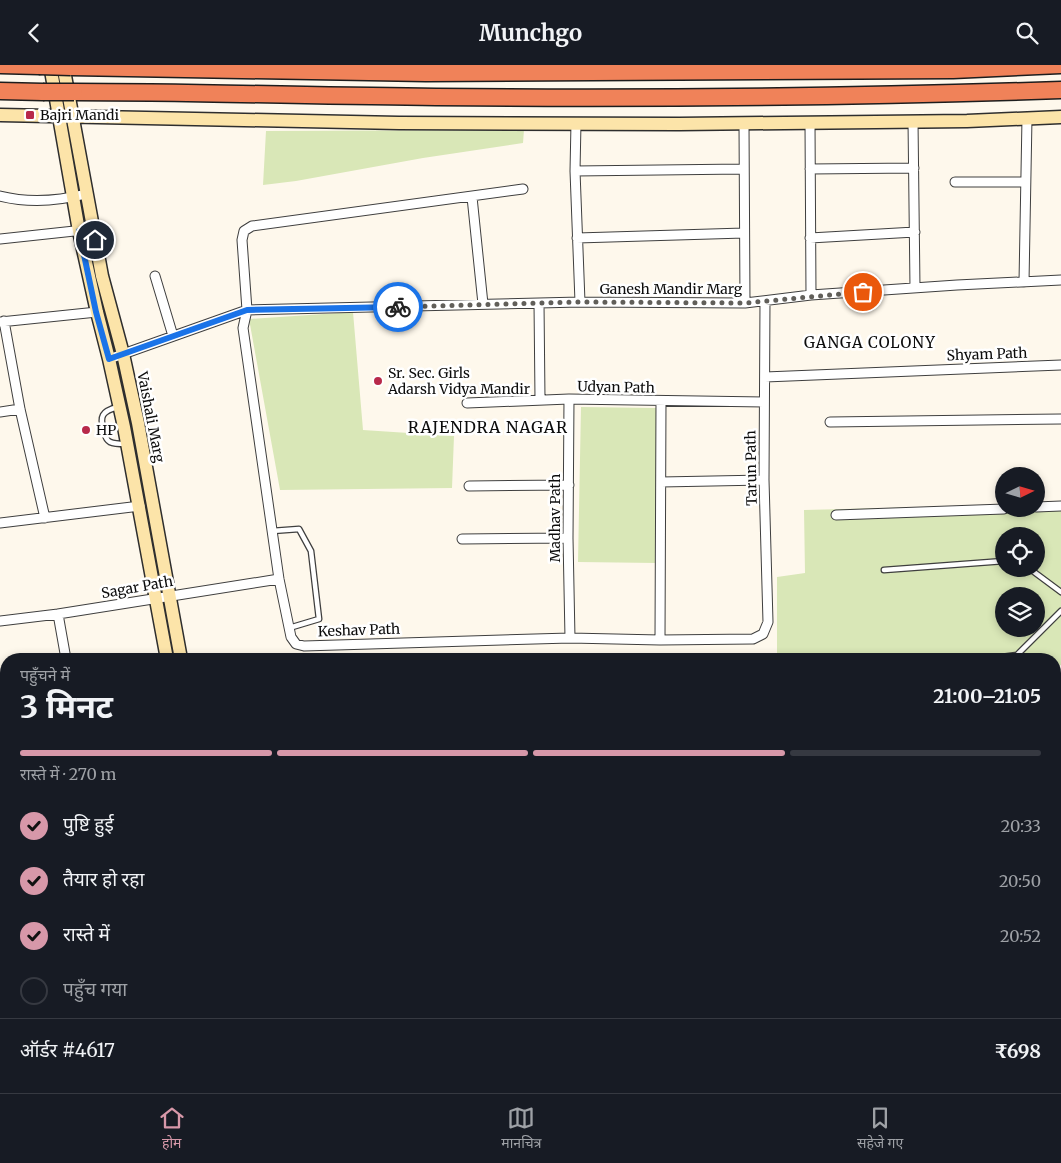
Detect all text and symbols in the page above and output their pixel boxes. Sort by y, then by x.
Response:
icon: back [20,19,48,47]
text: Munchgo [479,19,582,47]
icon: search [1013,19,1041,47]
place label: Bajri Mandi [40,106,119,124]
marker: Bajri Mandi [24,109,36,121]
pin [74,219,116,261]
icon: home [81,226,109,254]
pin [842,271,884,313]
icon: bag [849,278,877,306]
street label: Ganesh Mandir Marg [600,280,743,298]
courier [373,282,423,332]
icon: bike [384,293,412,321]
district label: GANGA COLONY [804,333,936,352]
street label: Shyam Path [946,344,1028,364]
place label: Sr. Sec. Girls Adarsh Vidya Mandir [387,364,530,398]
street label: Vaishali Marg [133,369,169,464]
marker: Sr. Sec. Girls Adarsh Vidya Mandir [372,375,384,387]
street label: Udyan Path [577,377,655,397]
district label: RAJENDRA NAGAR [408,417,568,437]
place label: HP [96,421,116,439]
marker: HP [80,424,92,436]
street label: Tarun Path [741,430,761,506]
north arrow [995,467,1045,517]
map controls [995,467,1045,637]
street label: Madhav Path [546,474,564,562]
button: locate [995,527,1045,577]
street label: Sagar Path [100,572,174,602]
button: layers [995,587,1045,637]
street label: Keshav Path [317,620,401,640]
text: पहुँचने में [20,665,70,685]
text: 21:00–21:05 [933,684,1041,708]
text: 3 मिनट [20,687,113,727]
text: रास्ते में · 270 m [20,764,116,784]
icon: check [20,812,48,840]
text: पुष्टि हुई [63,812,114,836]
text: 20:33 [1001,816,1041,836]
icon: check [20,867,48,895]
text: तैयार हो रहा [63,867,144,891]
text: 20:50 [999,871,1041,891]
icon: check [20,922,48,950]
text: रास्ते में [63,922,110,946]
text: 20:52 [1000,926,1041,946]
text: पहुँच गया [63,977,127,1001]
text: ऑर्डर #4617 [20,1038,115,1062]
text: ₹698 [994,1039,1041,1063]
tab: होम [158,1104,186,1154]
tab: मानचित्र [501,1104,541,1154]
tab: सहेजे गए [857,1104,903,1154]

